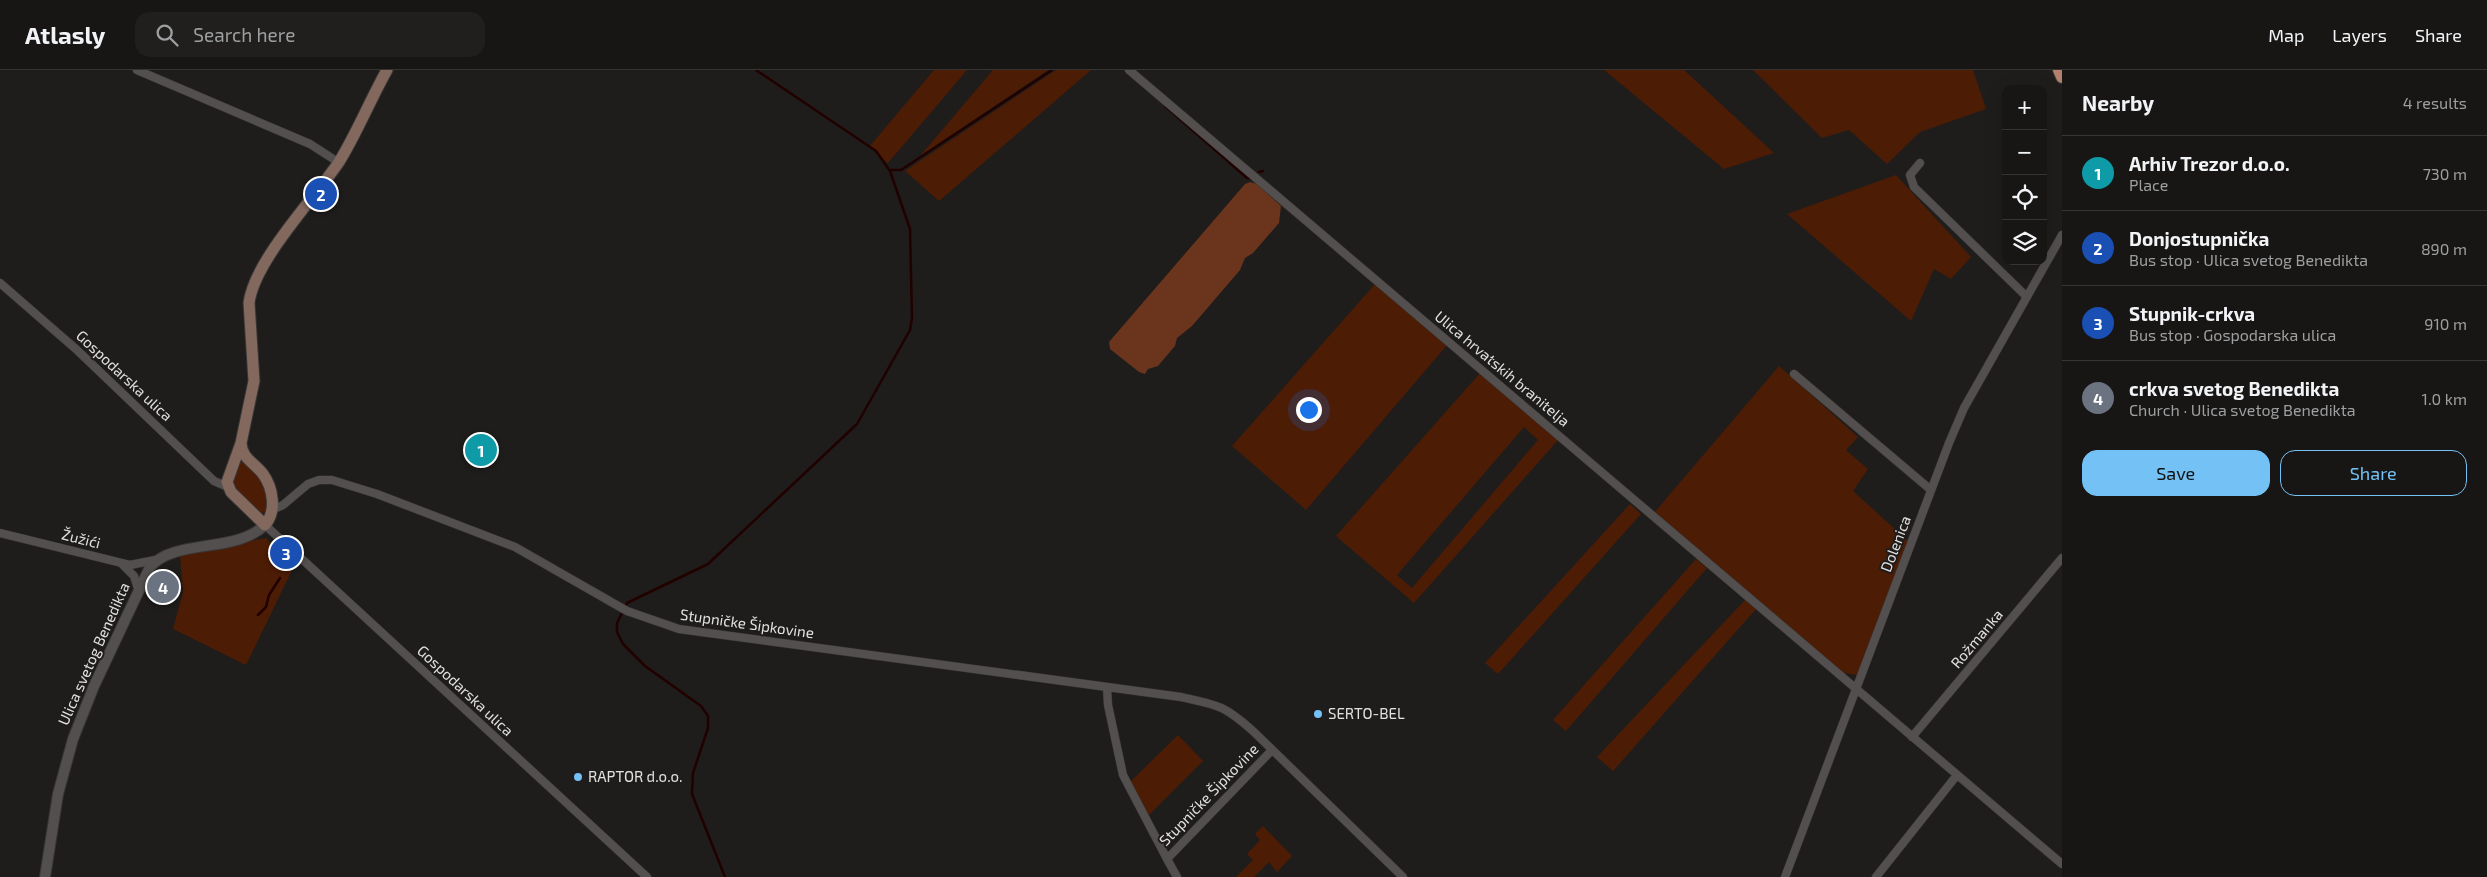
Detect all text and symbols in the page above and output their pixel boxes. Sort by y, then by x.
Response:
search box [135,12,485,57]
text: Atlasly [25,20,105,49]
icon: search [153,21,181,49]
text: Search here [193,23,295,46]
text: Map [2268,24,2304,46]
text: Layers [2332,24,2387,46]
text: Share [2415,24,2462,46]
map controls [2002,85,2047,265]
button: + [2002,85,2047,130]
text: Nearby [2082,90,2154,115]
text: 4 results [2403,93,2467,112]
button: − [2002,130,2047,175]
text: Arhiv Trezor d.o.o. [2129,152,2290,175]
text: 1 [2095,164,2101,183]
text: 730 m [2423,164,2467,183]
pin: 2 [305,175,337,213]
button: locate [2002,175,2047,220]
text: Place [2129,175,2168,194]
button: layers [2002,220,2047,265]
text: Donjostupnička [2129,227,2269,250]
text: 2 [2093,239,2103,258]
text: 890 m [2421,239,2467,258]
text: Bus stop · Ulica svetog Benedikta [2129,250,2368,269]
text: Stupnik-crkva [2129,302,2255,325]
street label: Ulica hrvatskih branitelja [1431,307,1574,431]
text: 3 [2093,314,2103,333]
text: 910 m [2424,314,2467,333]
text: Bus stop · Gospodarska ulica [2129,325,2336,344]
street label: Gospodarska ulica [73,326,176,424]
text: crkva svetog Benedikta [2129,377,2339,400]
text: 4 [2093,389,2103,408]
text: 1.0 km [2422,389,2467,408]
your location [1296,397,1322,423]
text: Church · Ulica svetog Benedikta [2129,400,2356,419]
pin: 1 [465,431,497,469]
button: Save [2082,450,2270,496]
button: Share [2280,450,2467,496]
street label: Dolenica [1876,513,1914,574]
street label: Žužići [60,525,103,552]
pin: 3 [270,534,302,572]
pin: 4 [147,568,179,606]
street label: Ulica svetog Benedikta [53,579,133,728]
street label: Stupničke Šipkovine [679,605,815,641]
street label: Rožmanka [1946,605,2006,671]
street label: Gospodarska ulica [414,641,517,739]
place label: SERTO-BEL [1328,704,1405,722]
marker: SERTO-BEL [1312,708,1324,720]
street label: Stupničke Šipkovine [1155,739,1262,849]
place label: RAPTOR d.o.o. [588,767,683,785]
marker: RAPTOR d.o.o. [572,771,584,783]

